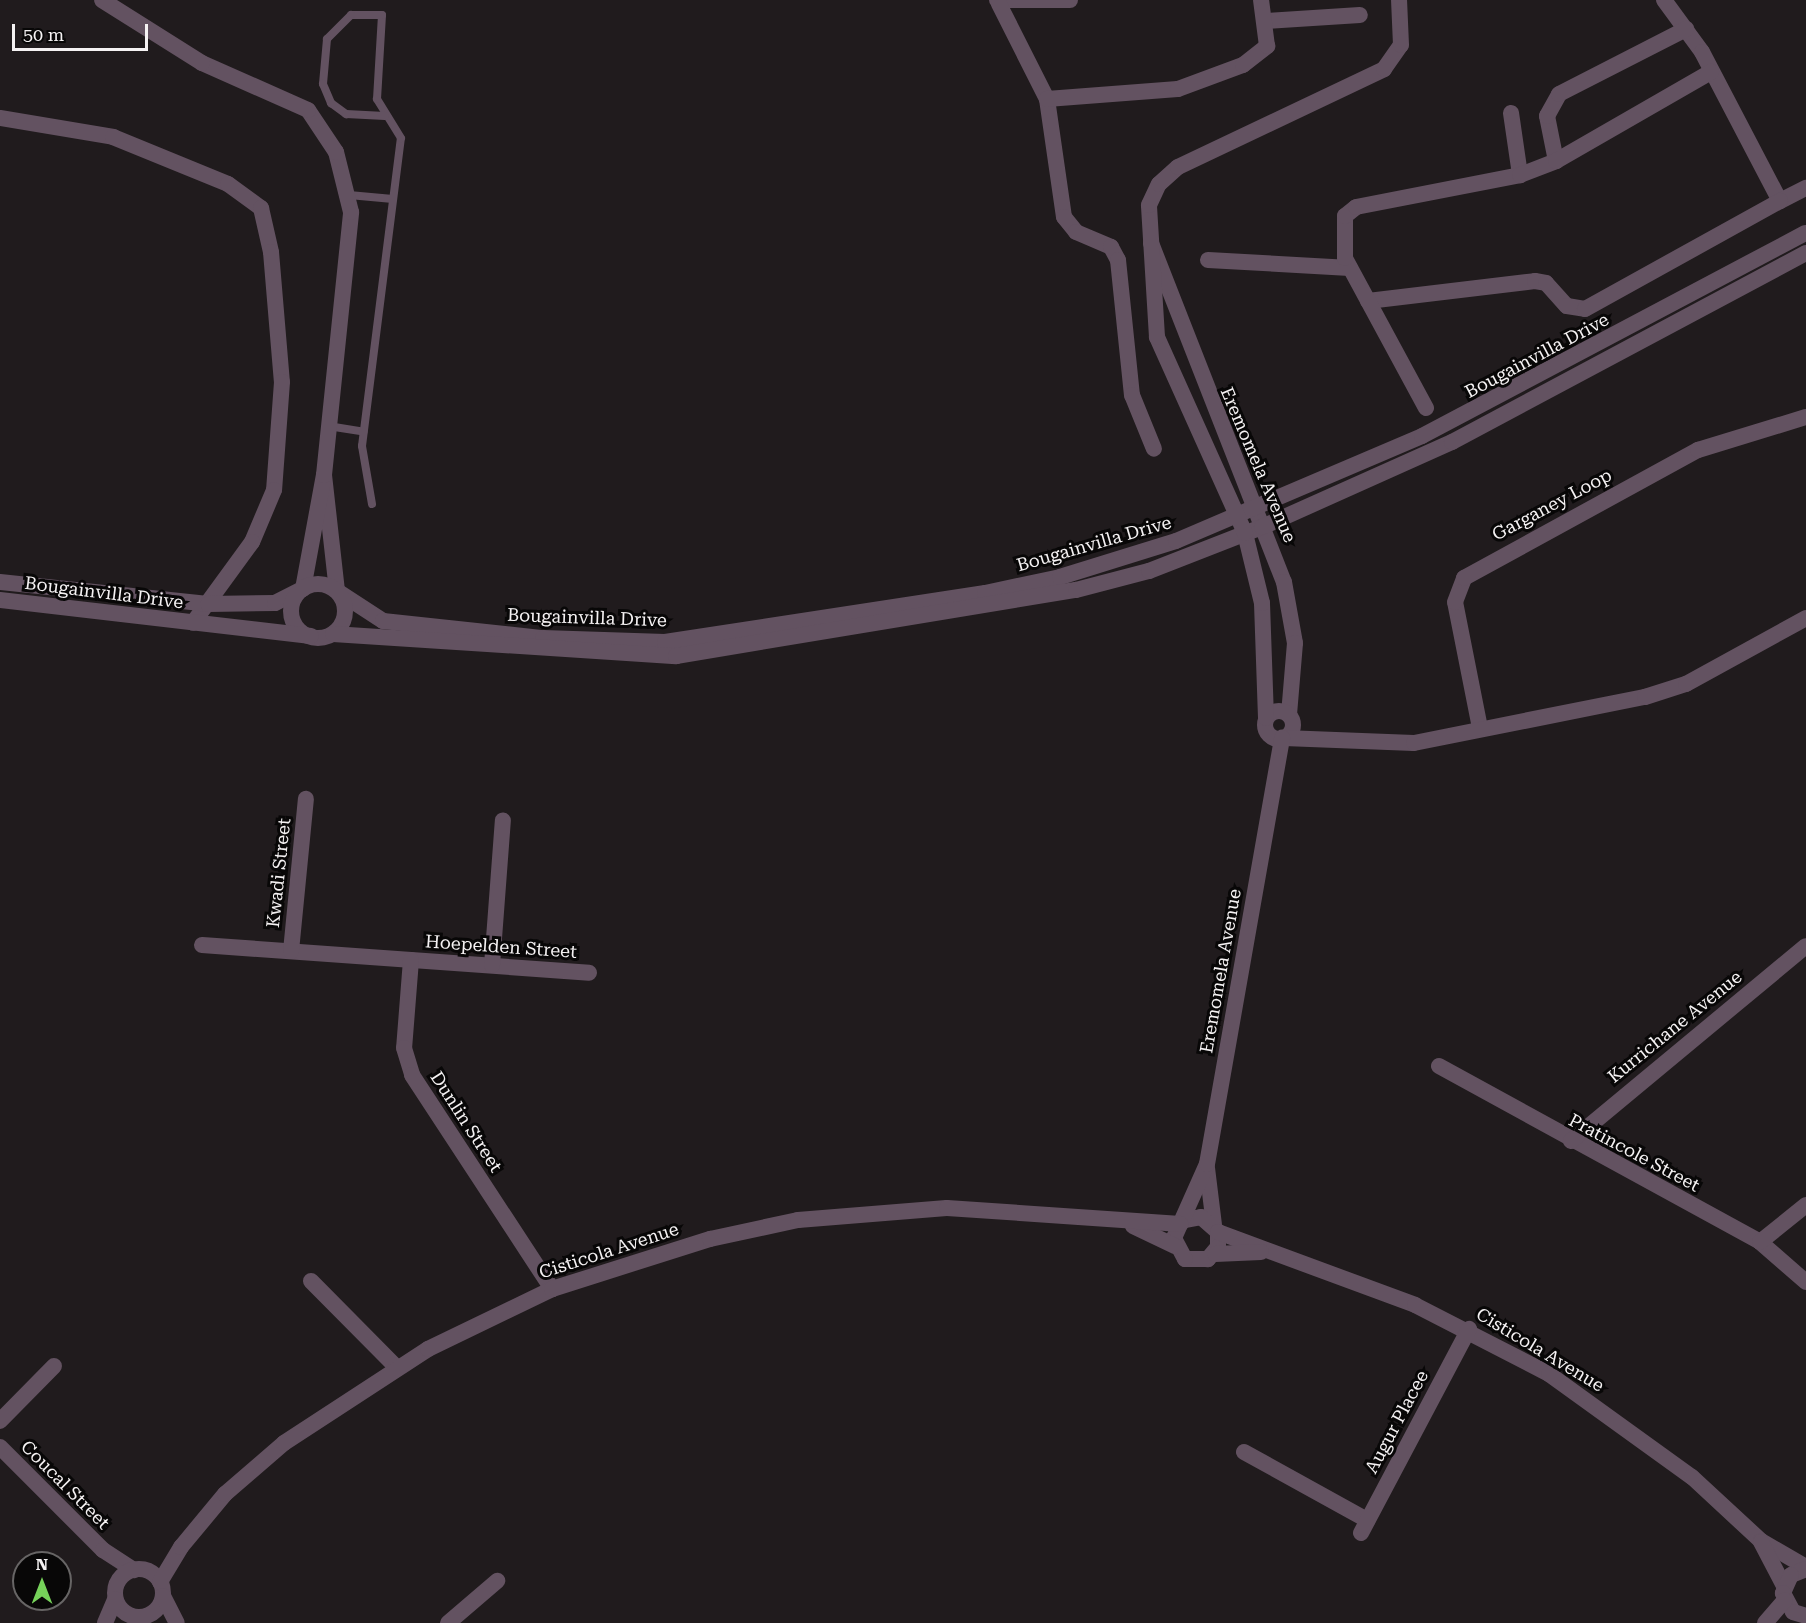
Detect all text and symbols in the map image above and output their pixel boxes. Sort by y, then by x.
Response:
scale bar [15,12,152,50]
text: 50 m [23,24,64,45]
street label: Bougainvilla Drive [1461,309,1613,403]
street label: Eremomela Avenue [1216,384,1300,546]
street label: Garganey Loop [1488,464,1616,546]
street label: Bougainvilla Drive [1014,512,1174,576]
street label: Bougainvilla Drive [23,573,185,613]
street label: Bougainvilla Drive [507,604,667,632]
street label: Kwadi Street [263,817,295,929]
street label: Eremomela Avenue [1196,887,1246,1055]
street label: Hoepelden Street [424,931,578,963]
street label: Kurrichane Avenue [1604,966,1746,1088]
street label: Dunlin Street [425,1068,507,1176]
street label: Pratincole Street [1565,1109,1703,1197]
street label: Cisticola Avenue [537,1218,681,1284]
street label: Cisticola Avenue [1472,1303,1608,1397]
street label: Augur Placee [1361,1367,1433,1477]
street label: Coucal Street [16,1436,114,1534]
north arrow [12,1551,72,1611]
text: N [36,1555,48,1574]

